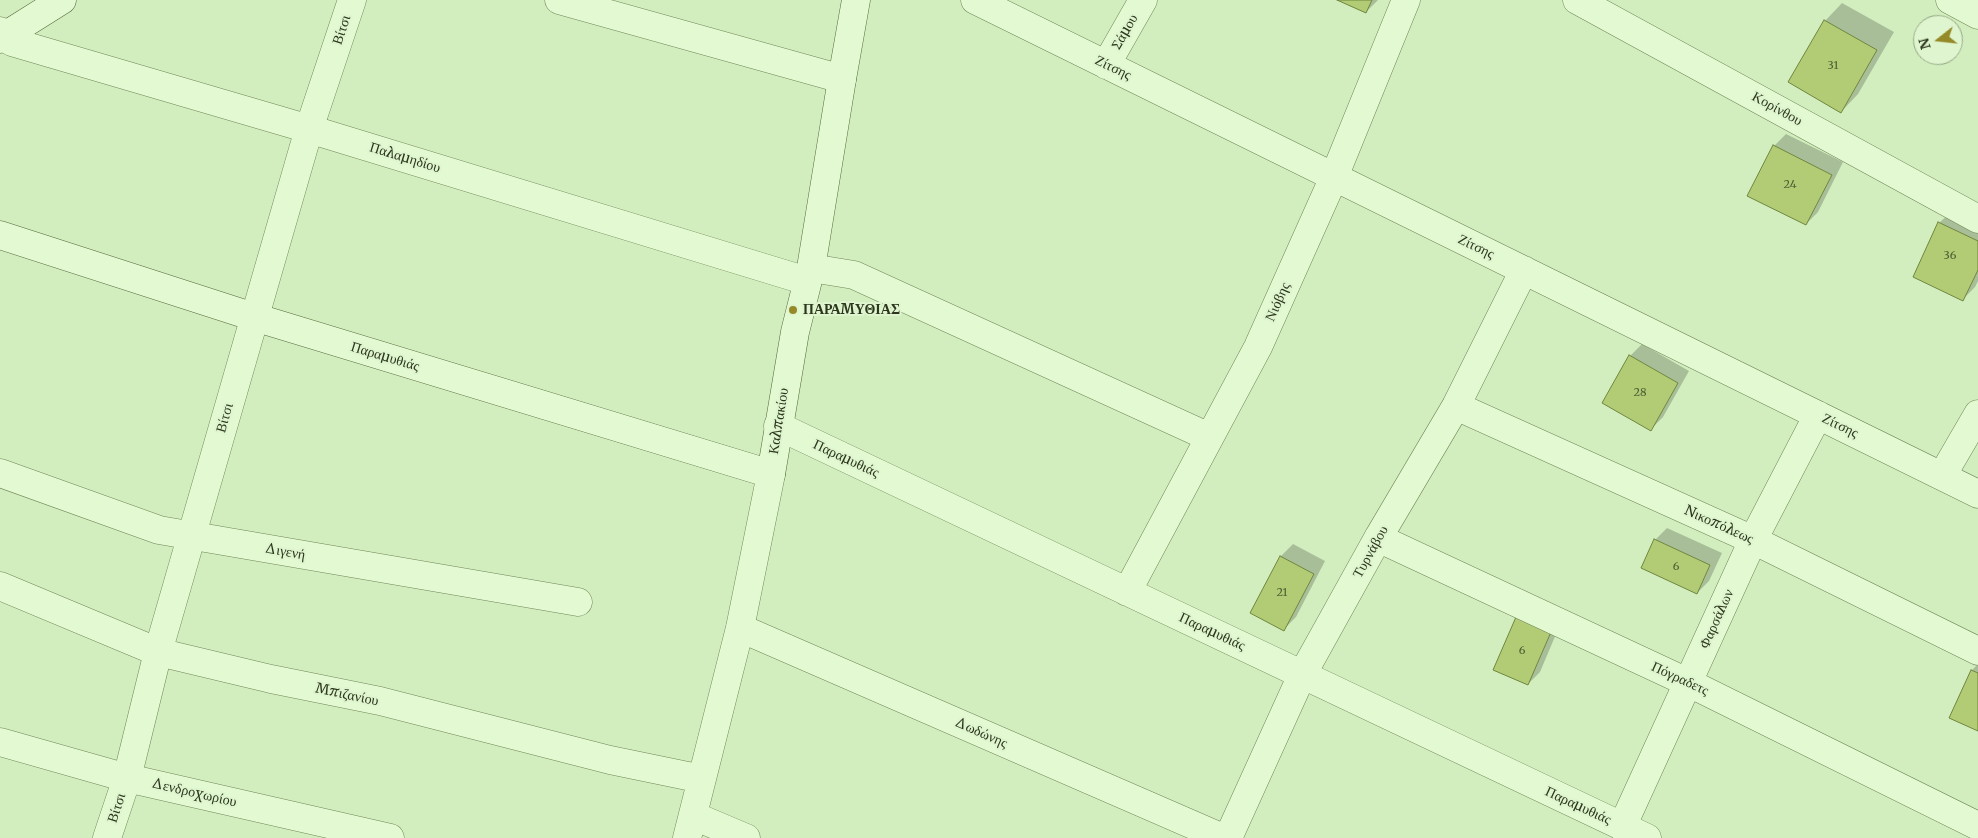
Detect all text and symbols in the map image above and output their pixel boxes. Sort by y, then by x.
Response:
street label: Σάμου [1108,11,1142,53]
street label: Βίτσι [329,13,355,47]
north arrow [1913,15,1963,65]
text: N [1914,36,1935,52]
street label: Ζίτσης [1092,52,1134,84]
house number: 31 [1828,59,1838,73]
street label: Κορίνθου [1749,88,1805,130]
street label: Παλαμηδίου [368,139,442,177]
house number: 24 [1784,178,1796,192]
street label: Ζίτσης [1455,231,1497,263]
house number: 36 [1944,249,1956,263]
street label: Νιόβης [1262,280,1294,324]
place label: ΠΑΡΑΜΥΘΙΑΣ [803,302,900,318]
marker: ΠΑΡΑΜΥΘΙΑΣ [787,304,799,316]
street label: Παραμυθιάς [349,339,421,375]
house number: 28 [1634,386,1646,400]
street label: Καλπακίου [765,387,793,455]
street label: Βίτσι [213,401,237,435]
street label: Ζίτσης [1819,410,1861,442]
street label: Παραμυθιάς [810,436,882,482]
street label: Nικοπόλεως [1682,502,1756,548]
street label: Τυρνάβου [1350,523,1392,581]
street label: Διγενή [263,540,307,564]
house number: 6 [1673,560,1679,574]
house number: 21 [1276,586,1288,600]
street label: Φαρσάλων [1696,587,1738,651]
street label: Παραμυθιάς [1176,609,1248,655]
house number: 6 [1519,644,1525,658]
street label: Πόγραδετς [1649,658,1711,700]
street label: Μπιζανίου [314,680,380,710]
street label: Δωδώνης [952,714,1010,752]
street label: Δενδροχωρίου [150,775,238,811]
street label: Παραμυθιάς [1542,783,1614,829]
street label: Βίτσι [104,791,130,825]

